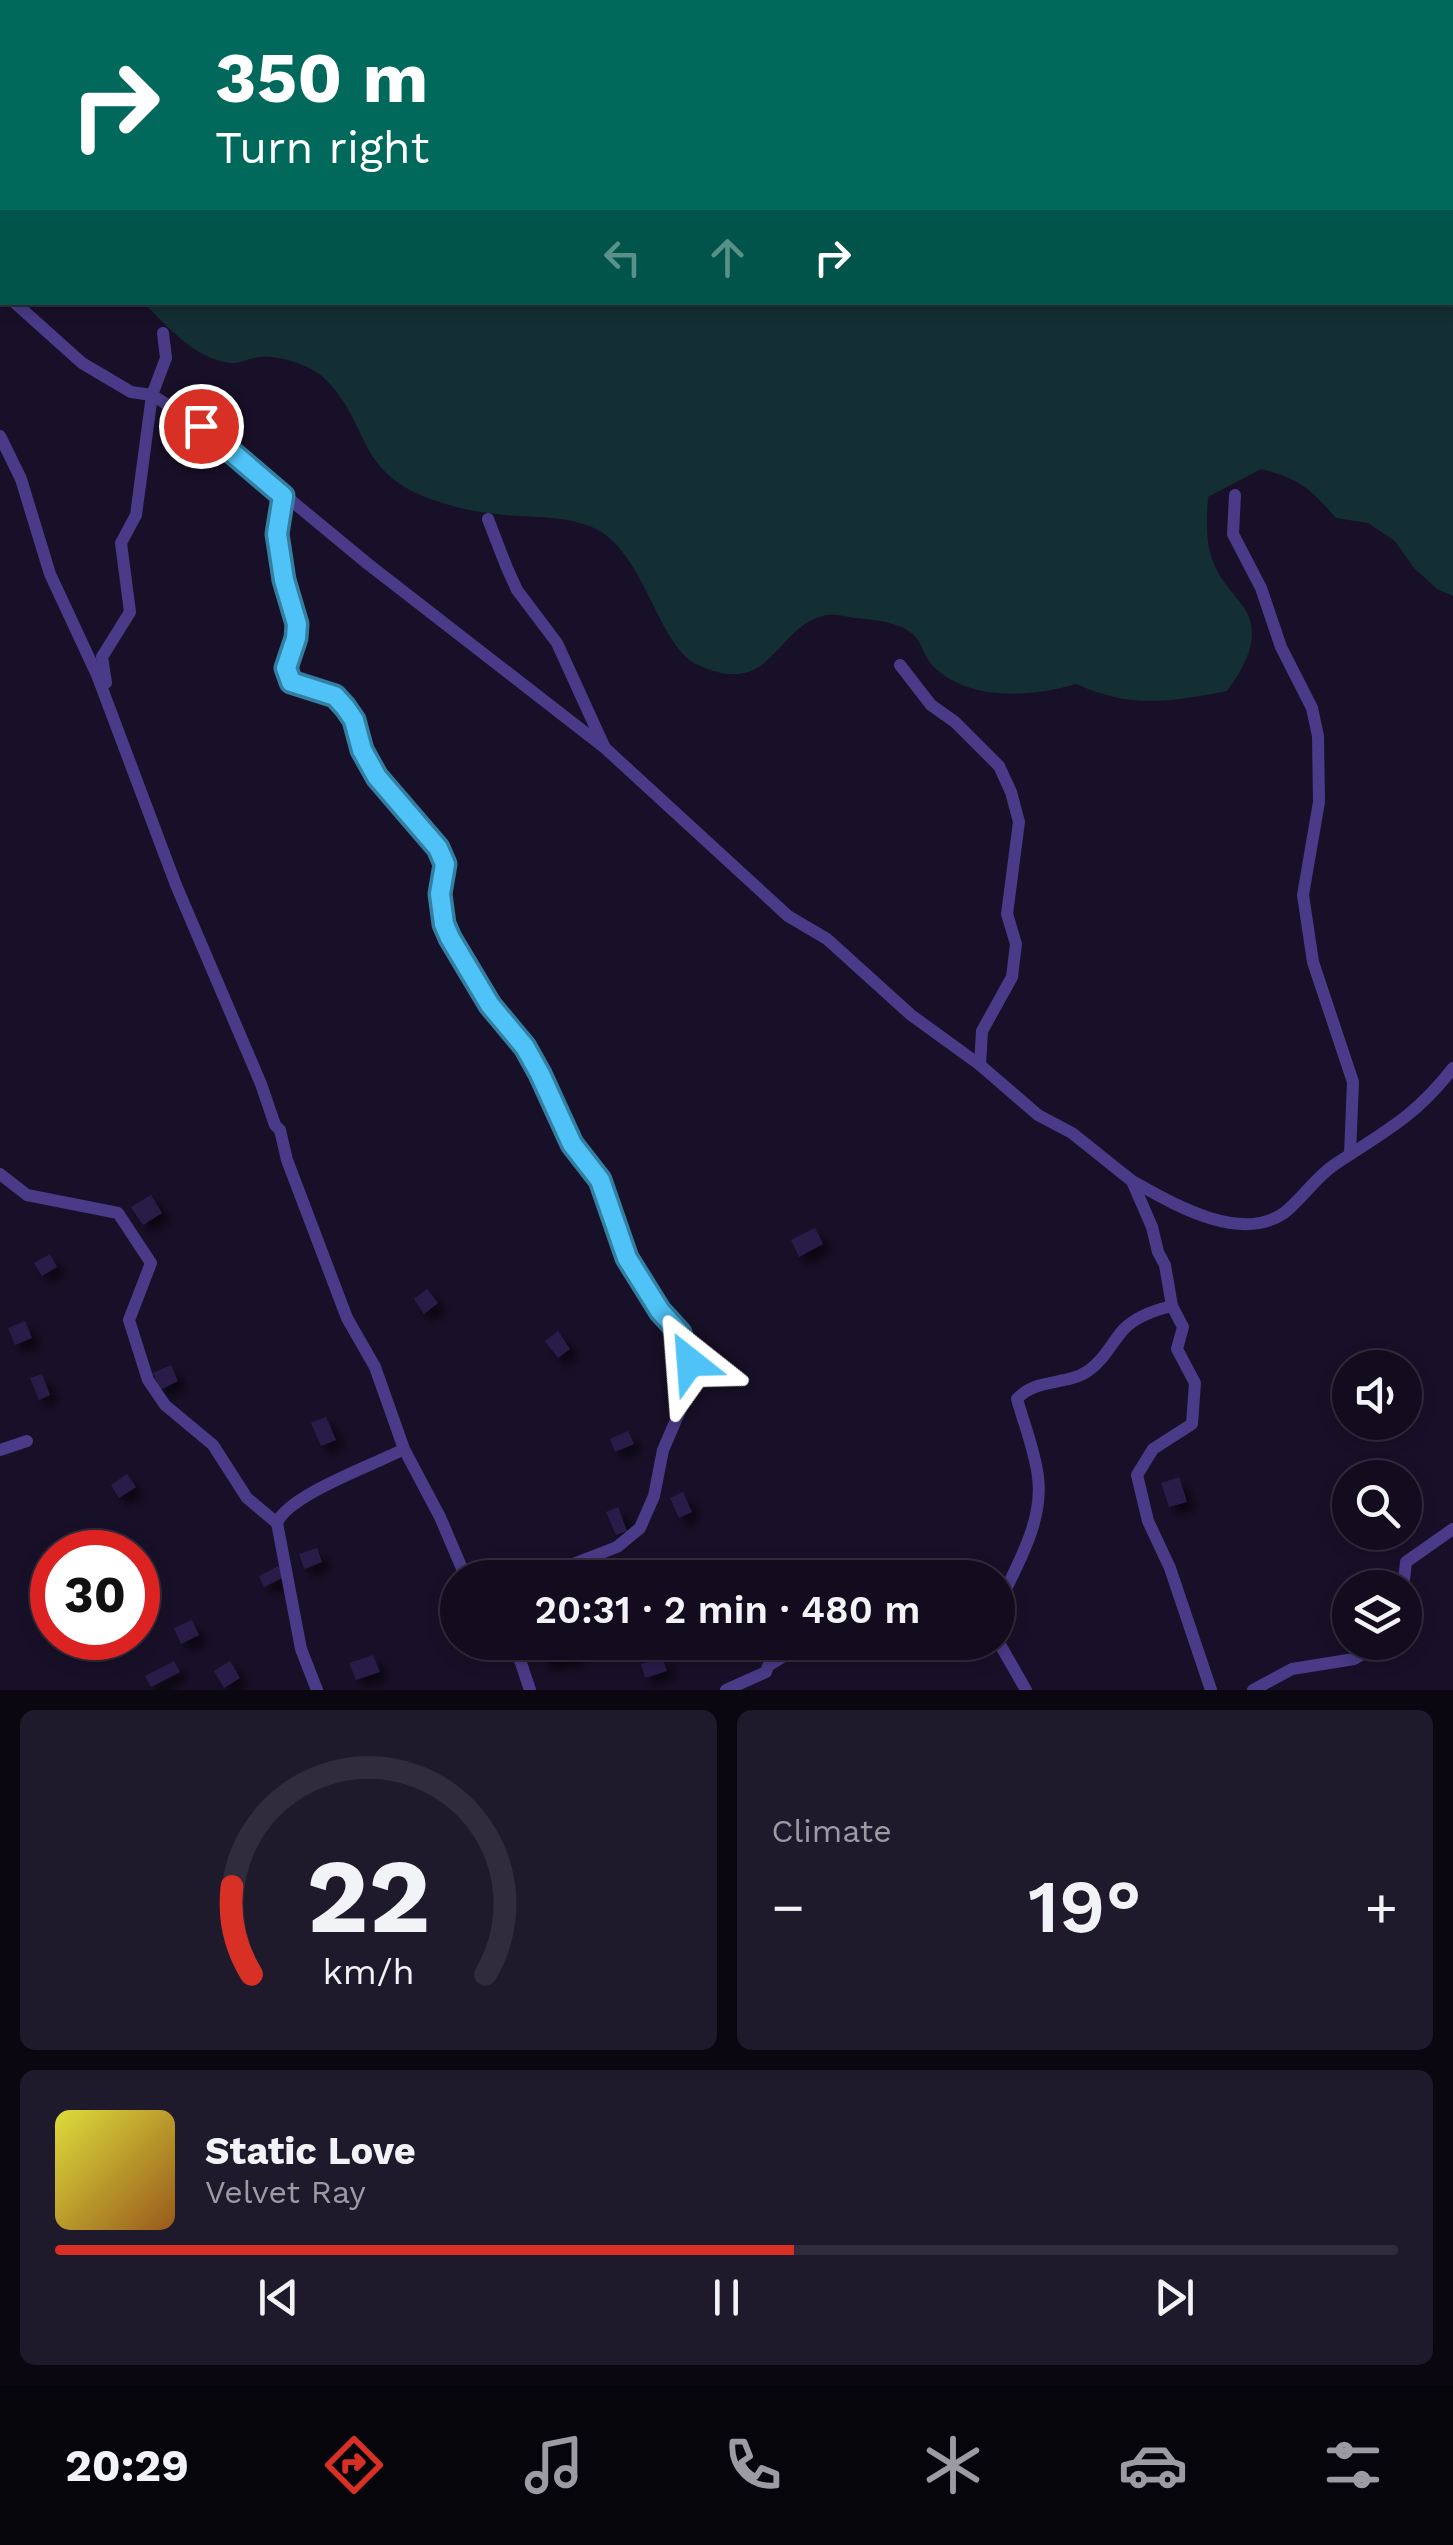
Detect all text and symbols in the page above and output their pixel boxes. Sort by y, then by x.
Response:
text: 350 m [215,37,428,119]
icon: right [50,40,180,170]
text: Turn right [215,121,429,174]
icon: left [595,230,650,285]
icon: ahead [700,230,755,285]
icon: right [805,230,860,285]
pin [159,384,244,469]
icon: arrive [174,399,229,454]
position arrow [638,1310,742,1414]
map controls [1332,1350,1422,1660]
button: sound [1332,1350,1422,1440]
button: search [1332,1460,1422,1550]
speed limit sign: 30 [30,1530,160,1660]
button: layers [1332,1570,1422,1660]
text: 20:31 · 2 min · 480 m [535,1588,920,1632]
text: Climate [772,1812,892,1850]
text: 22 [306,1835,430,1957]
text: 19° [1028,1862,1142,1950]
text: − [772,1875,805,1939]
text: + [1365,1875,1398,1939]
text: km/h [322,1951,414,1993]
text: Static Love [205,2129,416,2173]
text: Velvet Ray [205,2173,366,2211]
icon: previous [251,2270,306,2325]
icon: pause [699,2270,754,2325]
icon: next [1147,2270,1202,2325]
icon: directions [319,2430,389,2500]
icon: music [519,2430,589,2500]
icon: phone [718,2430,788,2500]
icon: climate [918,2430,988,2500]
icon: car [1118,2430,1188,2500]
icon: filters [1318,2430,1388,2500]
text: 20:29 [65,2439,189,2492]

